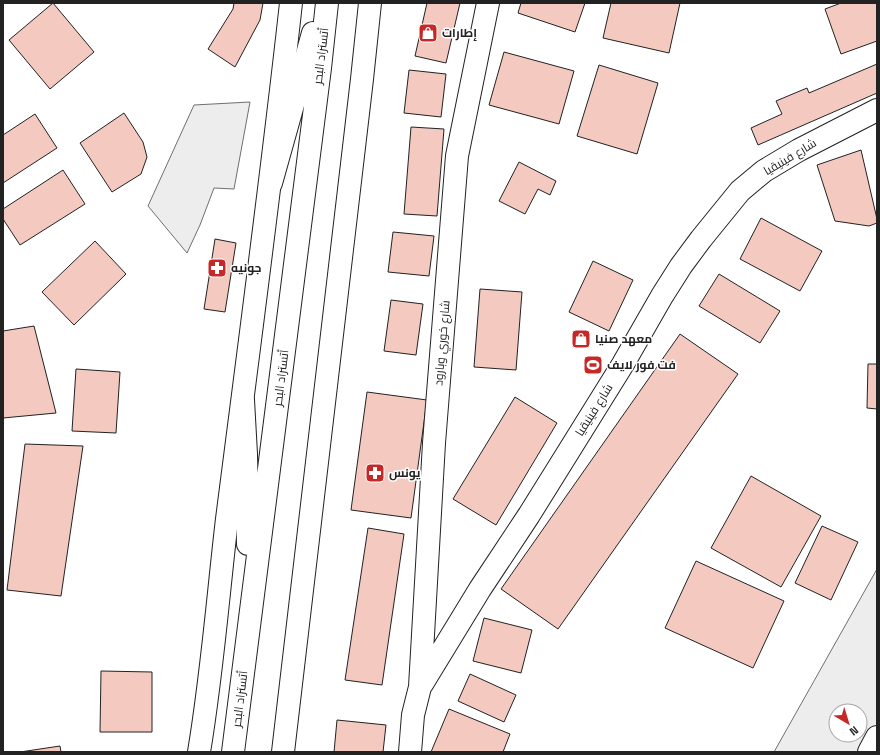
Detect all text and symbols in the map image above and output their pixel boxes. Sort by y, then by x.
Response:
shop icon: إطارات [417,22,439,44]
place label: إطارات [442,25,477,41]
street label: أتستراد البحر [309,27,332,86]
street label: شارع فينيقيا [761,135,819,179]
pharmacy icon: جونيه [206,257,228,279]
place label: جونيه [231,260,262,276]
street label: شارع خوري وبارود [430,300,456,387]
shop icon: معهد صنيا [570,328,592,350]
place label: معهد صنيا [595,331,652,347]
street label: أتستراد البحر [269,349,292,408]
sports icon: فت فور لايف [582,354,604,376]
place label: فت فور لايف [607,357,676,373]
street label: شارع فينيقيا [572,381,616,439]
pharmacy icon: يونس [364,462,386,484]
place label: يونس [389,465,421,481]
street label: أتستراد البحر [228,670,251,729]
north arrow [828,703,868,743]
text: N [847,723,861,739]

